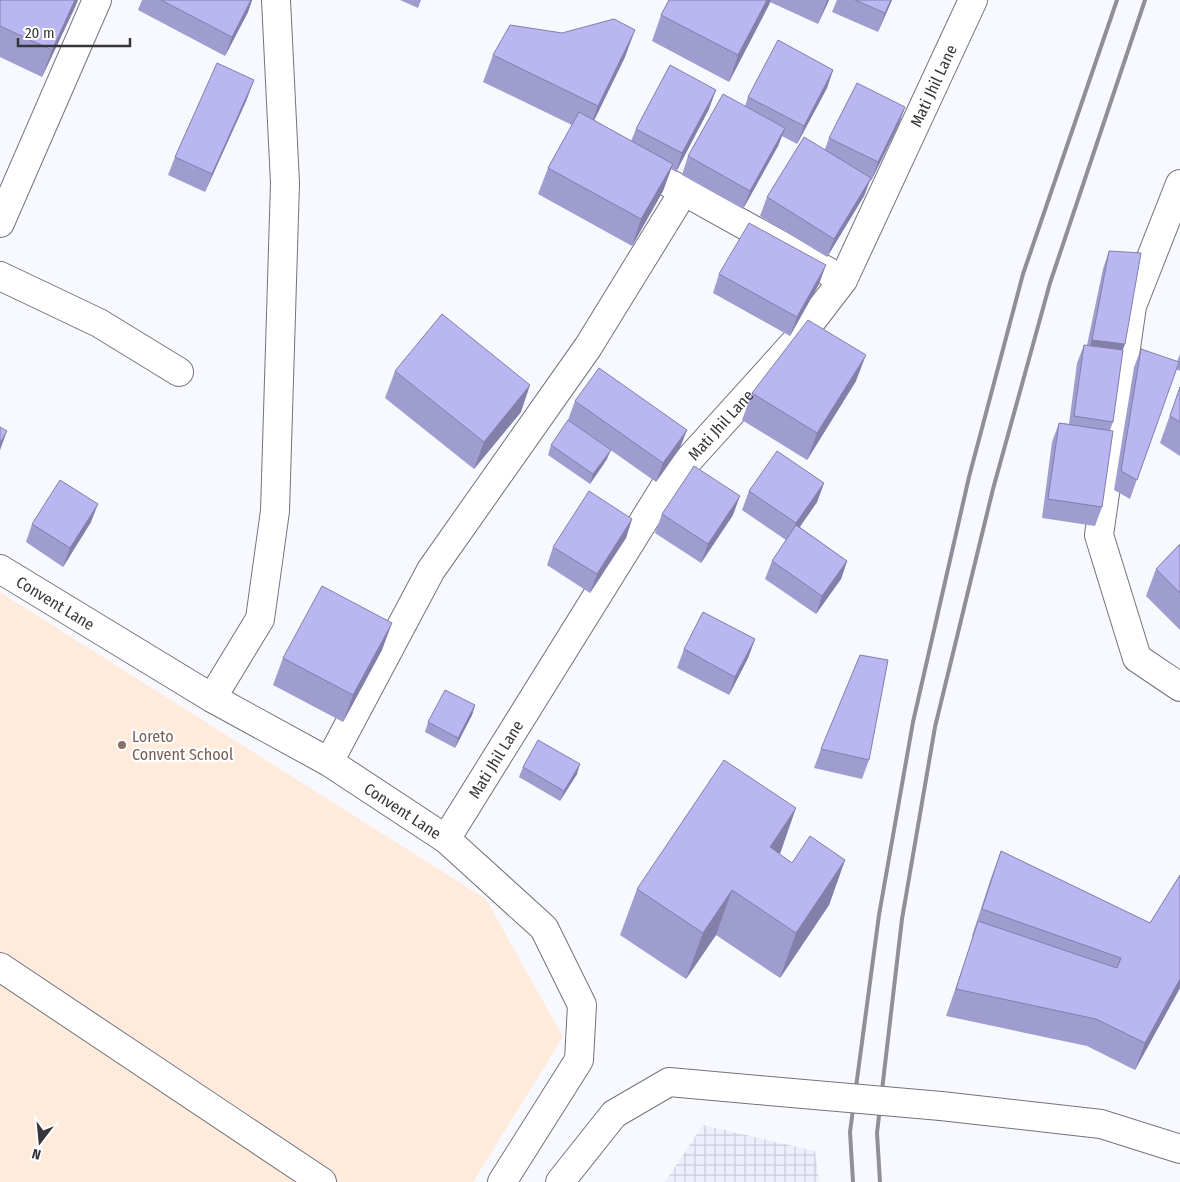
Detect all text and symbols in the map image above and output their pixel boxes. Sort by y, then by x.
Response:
scale bar [18,15,130,47]
text: 20 m [25,24,55,42]
street label: Mati Jhil Lane [906,42,961,130]
street label: Mati Jhil Lane [684,386,758,464]
street label: Convent Lane [13,572,98,634]
street label: Mati Jhil Lane [465,717,527,802]
place label: Loreto Convent School [132,727,233,764]
marker: Loreto Convent School [116,739,128,751]
street label: Convent Lane [361,779,445,843]
north arrow [15,1117,65,1167]
text: N [30,1145,43,1163]

